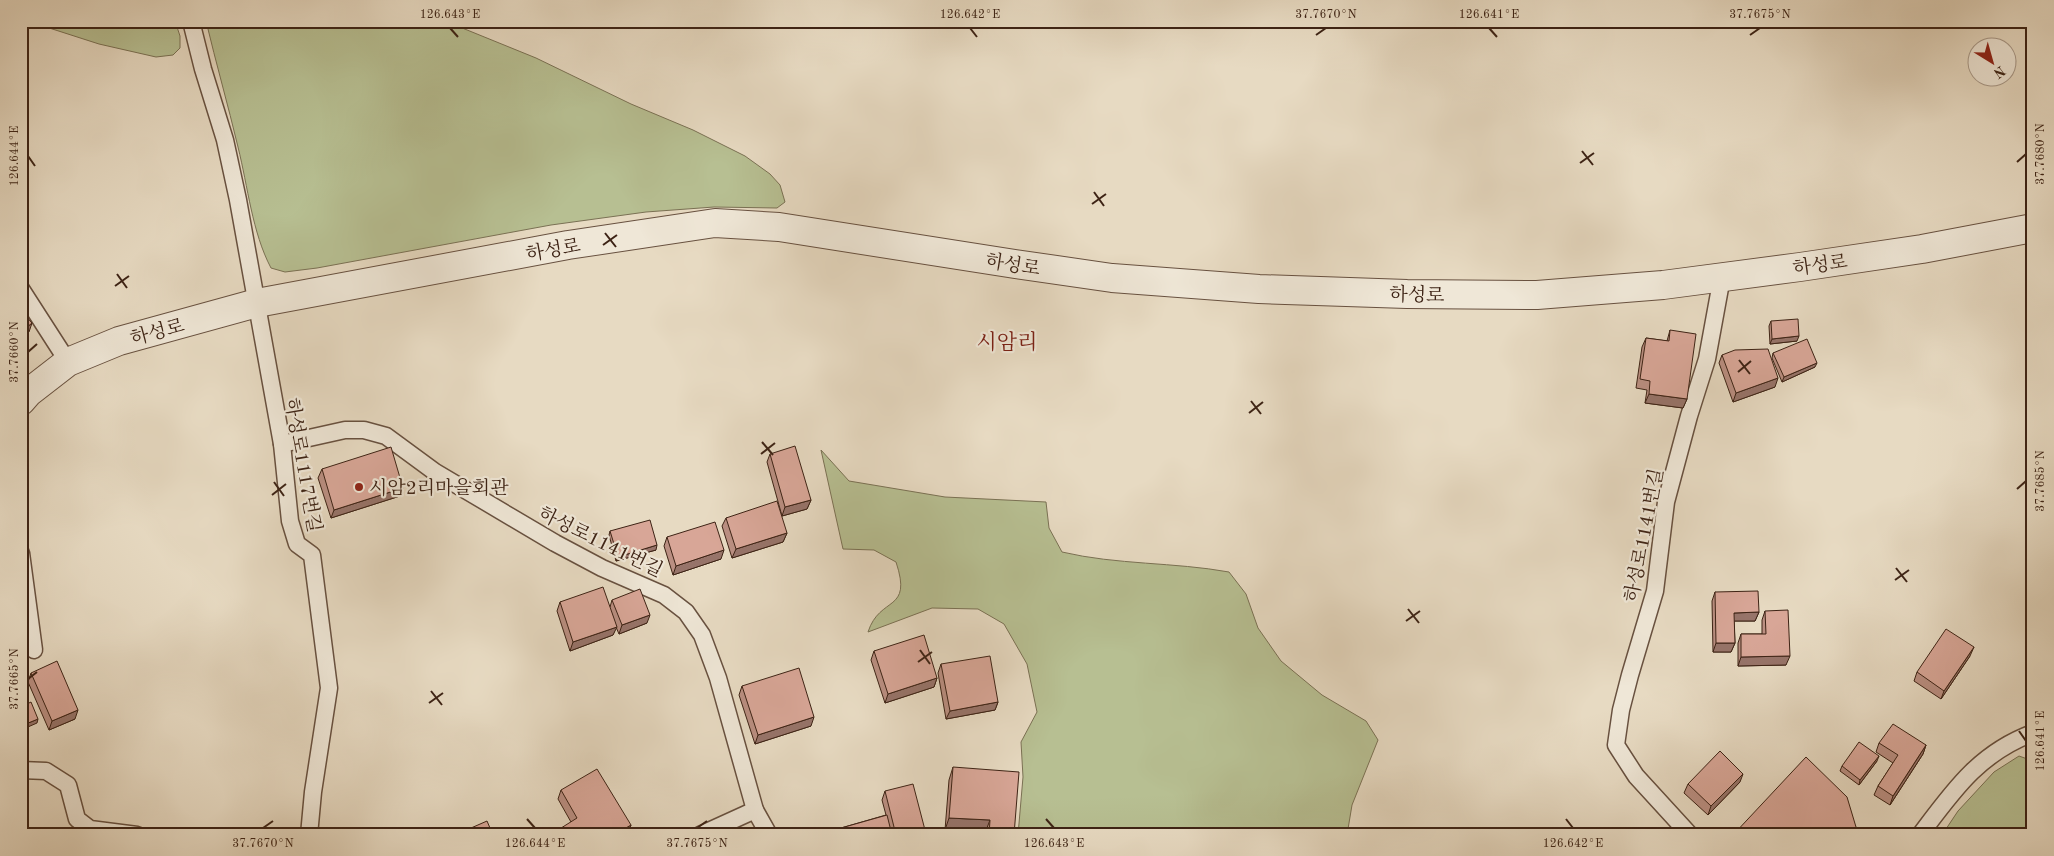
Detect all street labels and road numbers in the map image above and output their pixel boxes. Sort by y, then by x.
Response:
street label: 하성로 [524,235,582,266]
street label: 하성로 [984,251,1042,280]
street label: 하성로 [1791,251,1849,280]
street label: 하성로 [1389,285,1445,306]
street label: 하성로 [128,315,187,350]
street label: 하성로1117번길 [280,397,325,534]
street label: 하성로1141번길 [1621,467,1668,604]
street label: 하성로1141번길 [535,503,666,582]

